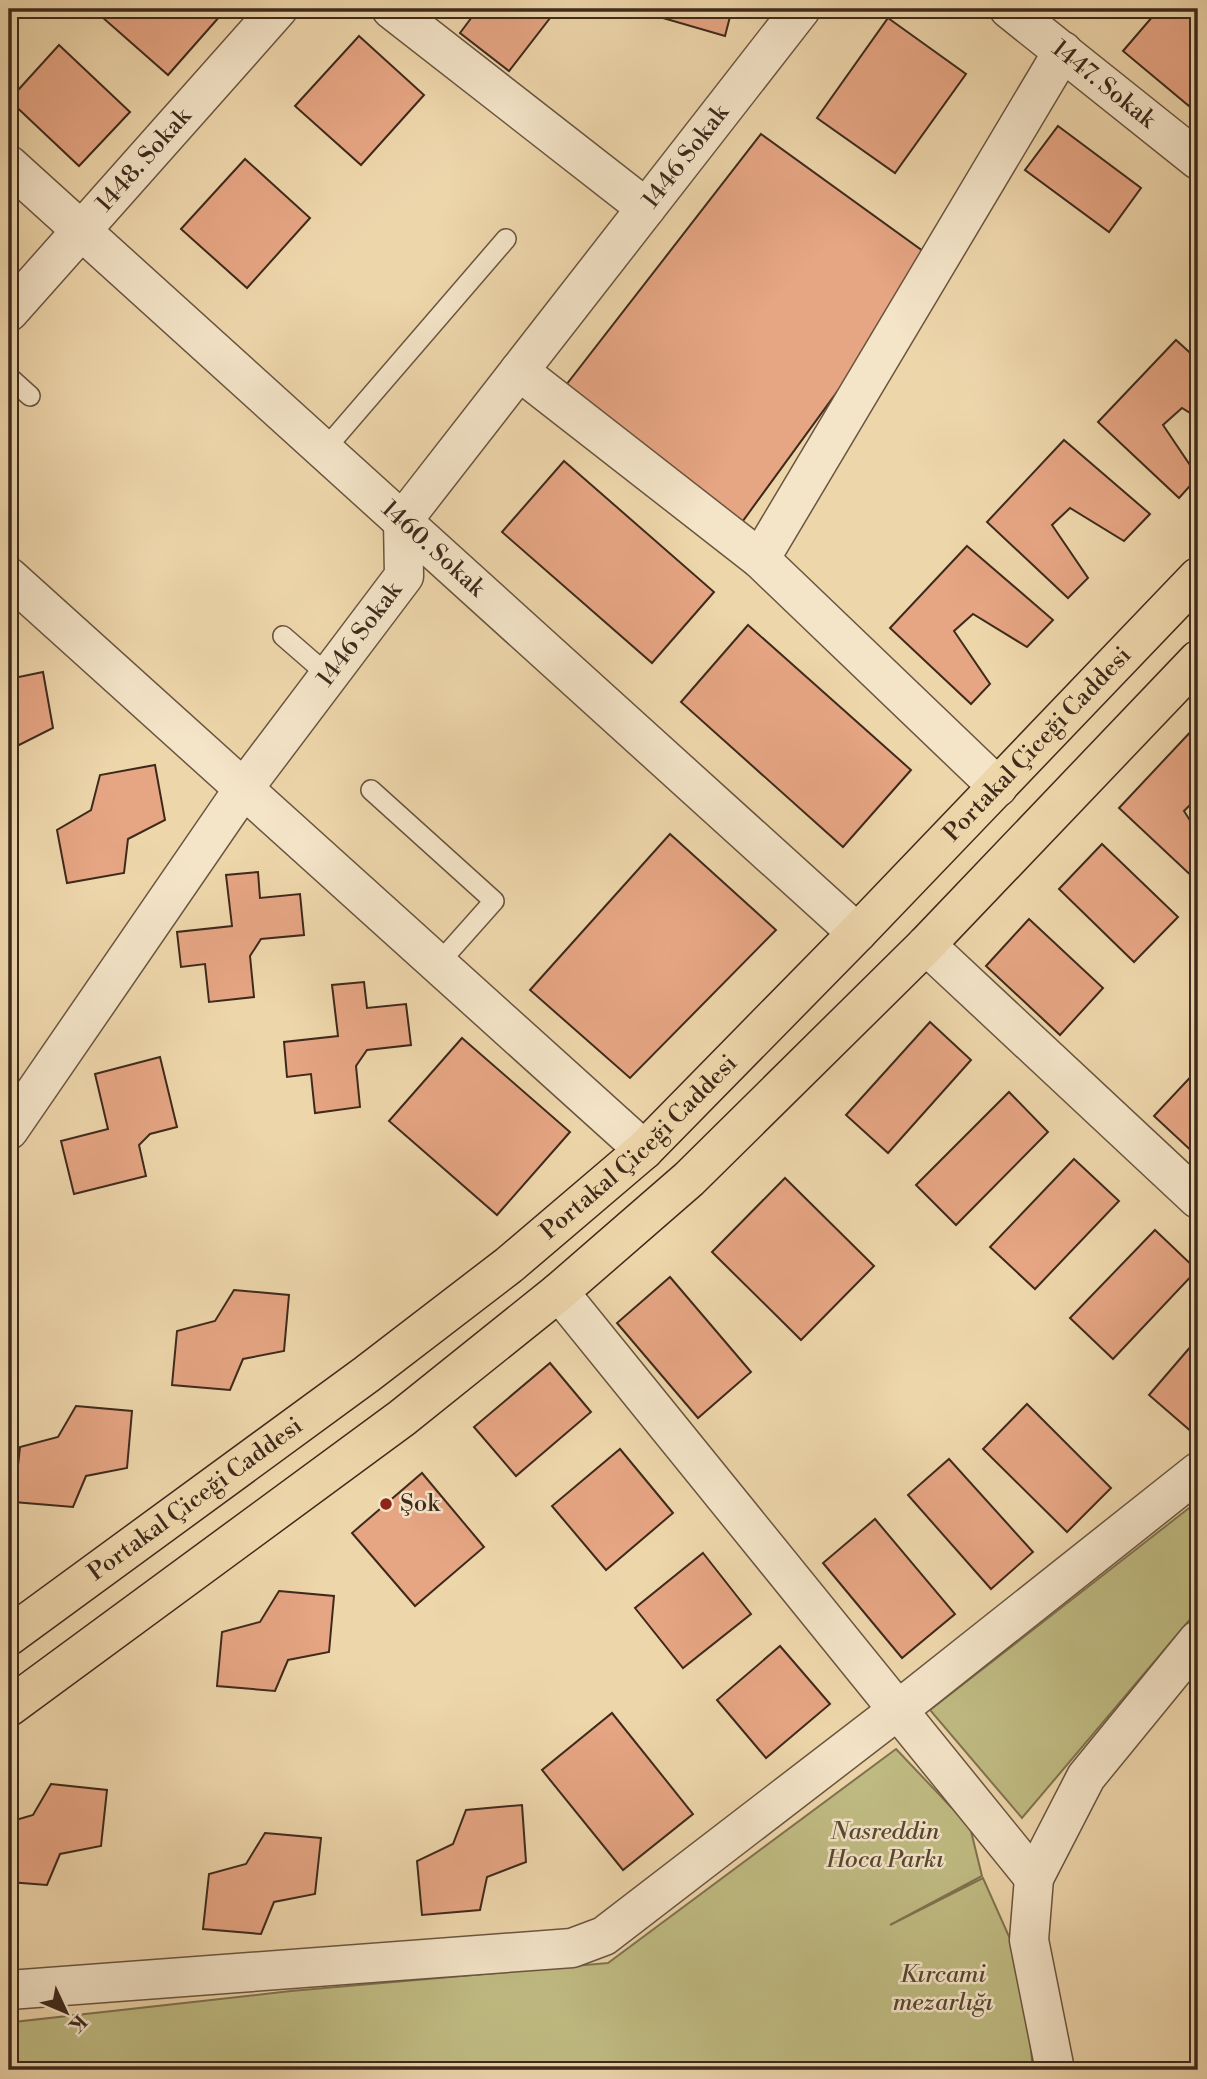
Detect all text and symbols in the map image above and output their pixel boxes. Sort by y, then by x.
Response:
street label: 1447. Sokak [1046,34,1163,136]
street label: 1446 Sokak [636,98,737,215]
street label: 1448. Sokak [90,101,199,218]
street label: 1460. Sokak [375,494,492,605]
street label: 1446 Sokak [311,575,410,693]
street label: Portakal Çiceği Caddesi [937,641,1138,848]
street label: Portakal Çiceği Caddesi [534,1049,744,1246]
street label: Portakal Çiceği Caddesi [82,1411,309,1588]
place label: Şok [400,1489,441,1519]
marker: Şok [378,1496,394,1512]
park label: Nasreddin Hoca Parkı [825,1817,944,1875]
park label: Kırcami mezarlığı [893,1960,994,2018]
north arrow [32,1978,102,2048]
text: K [63,2009,91,2037]

